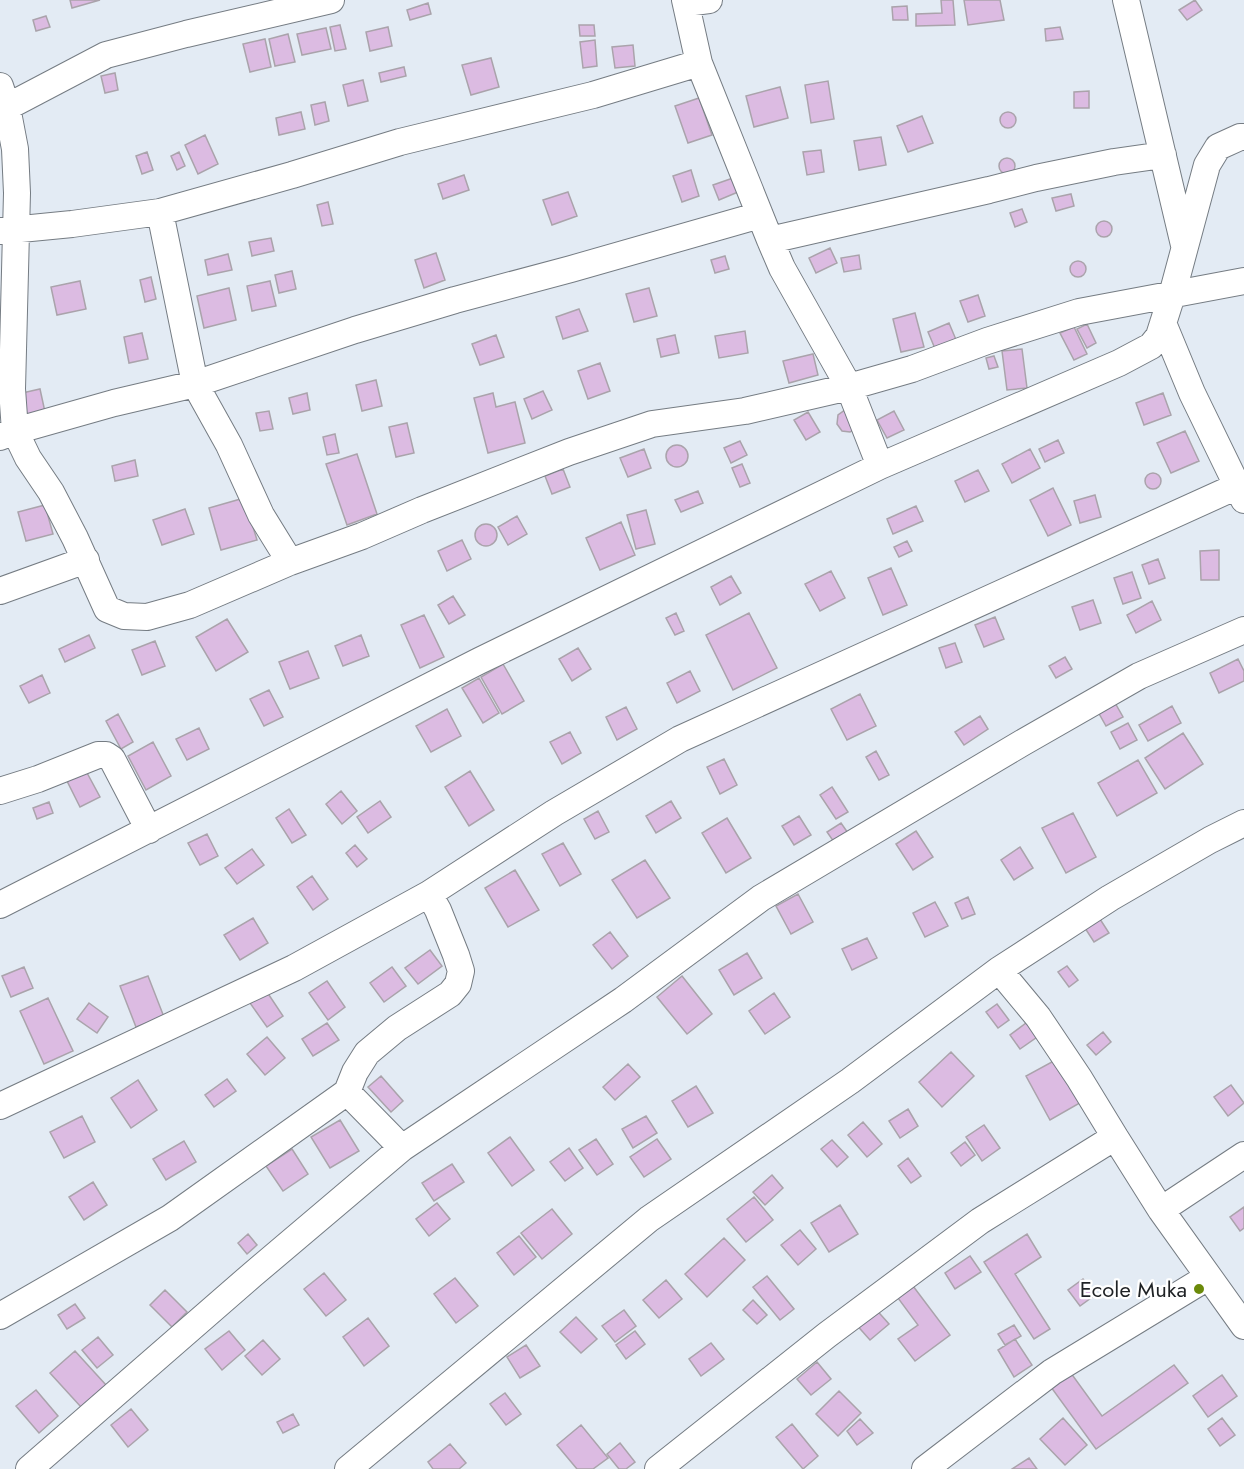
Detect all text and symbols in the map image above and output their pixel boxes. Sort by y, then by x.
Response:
place label: Ecole Muka [1080,1273,1187,1305]
marker: Ecole Muka [1192,1282,1206,1296]

